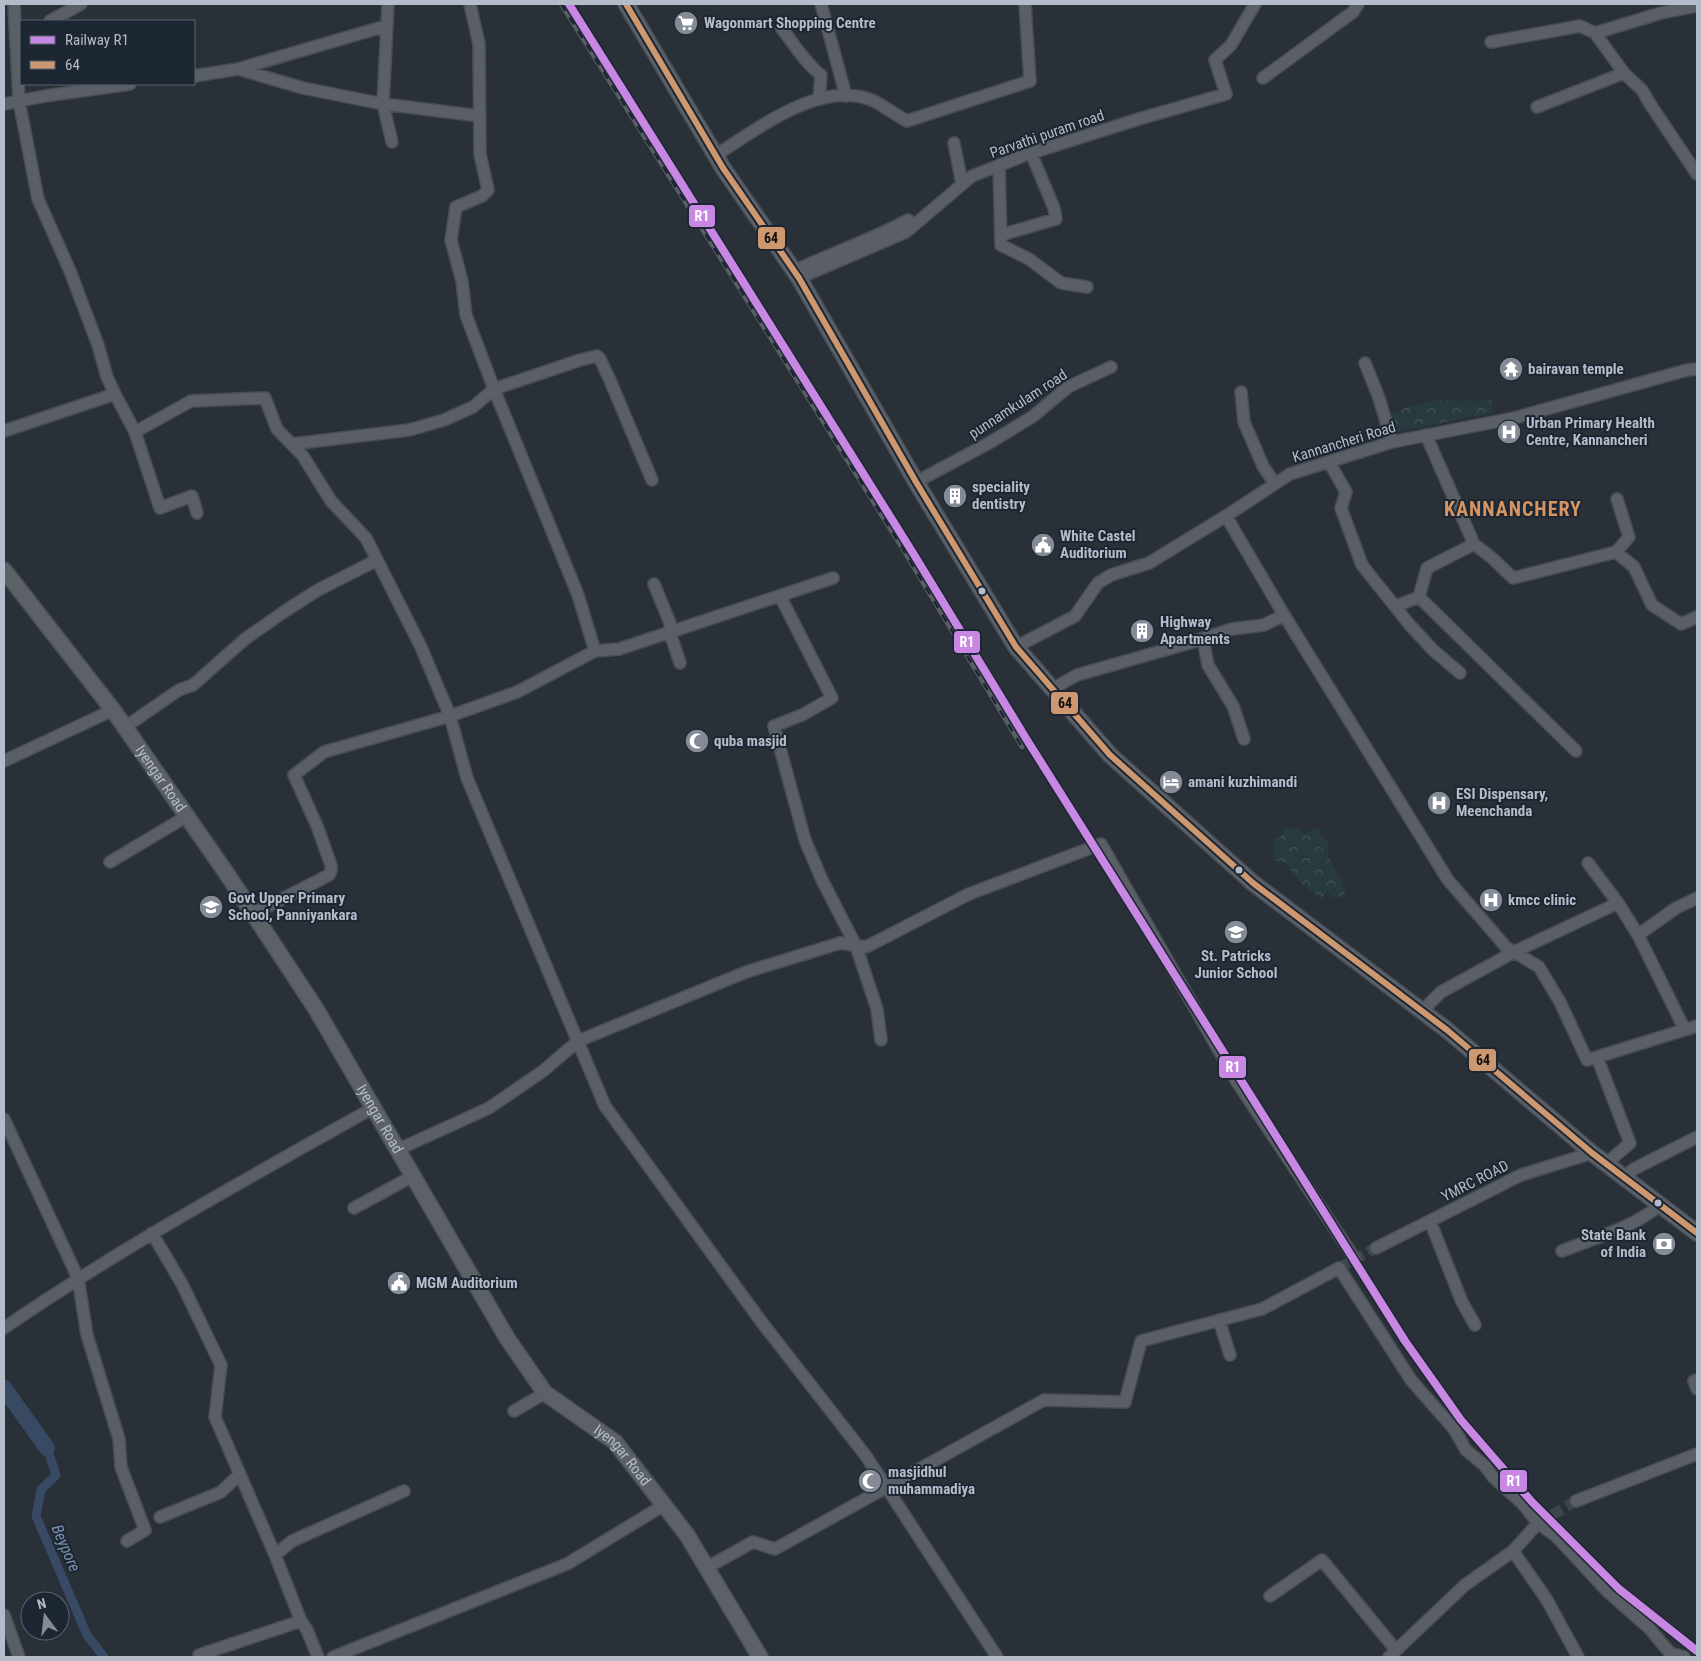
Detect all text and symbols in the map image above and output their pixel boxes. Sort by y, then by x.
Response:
supermarket icon: Wagonmart Shopping Centre [673,10,699,36]
place label: Wagonmart Shopping Centre [704,14,876,32]
legend [20,20,195,85]
text: Railway R1 [65,31,129,49]
text: 64 [65,56,80,74]
street label: Parvathi puram road [988,106,1106,162]
line badge: R1 [688,204,716,228]
text: R1 [695,208,709,224]
line badge: 64 [757,226,786,250]
text: 64 [764,230,778,246]
temple icon: bairavan temple [1498,356,1524,382]
place label: bairavan temple [1528,360,1624,378]
street label: punnamkulam road [965,366,1071,442]
place label: Urban Primary Health Centre, Kannancheri [1526,414,1655,449]
street label: Kannancheri Road [1290,418,1398,466]
hospital icon: Urban Primary Health Centre, Kannancheri [1496,419,1522,445]
place label: speciality dentistry [972,478,1030,513]
building icon: speciality dentistry [942,483,968,509]
district label: KANNANCHERY [1444,497,1582,521]
place label: White Castel Auditorium [1060,527,1136,562]
public building icon: White Castel Auditorium [1030,532,1056,558]
unlabelled marker [977,586,987,596]
place label: Highway Apartments [1160,613,1230,648]
building icon: Highway Apartments [1129,618,1155,644]
line badge: R1 [953,630,981,654]
text: R1 [960,634,974,650]
line badge: 64 [1050,691,1079,715]
text: 64 [1058,695,1072,711]
mosque icon: quba masjid [684,728,710,754]
place label: quba masjid [714,732,787,750]
street label: Iyengar Road [131,742,190,815]
hotel icon: amani kuzhimandi [1158,769,1184,795]
place label: amani kuzhimandi [1188,773,1297,791]
place label: ESI Dispensary, Meenchanda [1456,785,1548,820]
hospital icon: ESI Dispensary, Meenchanda [1426,790,1452,816]
unlabelled marker [1234,865,1244,875]
hospital icon: kmcc clinic [1478,887,1504,913]
place label: Govt Upper Primary School, Panniyankara [228,889,357,924]
place label: kmcc clinic [1508,891,1576,909]
school or university icon: Govt Upper Primary School, Panniyankara [198,894,224,920]
school or university icon: St. Patricks Junior School [1223,919,1249,945]
place label: St. Patricks Junior School [1195,947,1277,982]
line badge: 64 [1468,1048,1497,1072]
text: 64 [1476,1052,1490,1068]
line badge: R1 [1218,1055,1247,1079]
text: R1 [1226,1059,1240,1075]
street label: Iyengar Road [353,1081,407,1157]
street label: YMRC ROAD [1438,1156,1512,1206]
unlabelled marker [1653,1198,1663,1208]
place label: State Bank of India [1581,1226,1647,1261]
bank icon: State Bank of India [1651,1231,1677,1257]
public building icon: MGM Auditorium [386,1270,412,1296]
place label: MGM Auditorium [416,1274,518,1292]
street label: Iyengar Road [590,1421,655,1489]
place label: masjidhul muhammadiya [888,1463,975,1498]
mosque icon: masjidhul muhammadiya [857,1468,883,1494]
line badge: R1 [1499,1469,1528,1493]
text: R1 [1507,1473,1521,1489]
water label: Beypore [48,1522,84,1574]
north arrow [20,1591,70,1641]
text: N [35,1595,48,1612]

